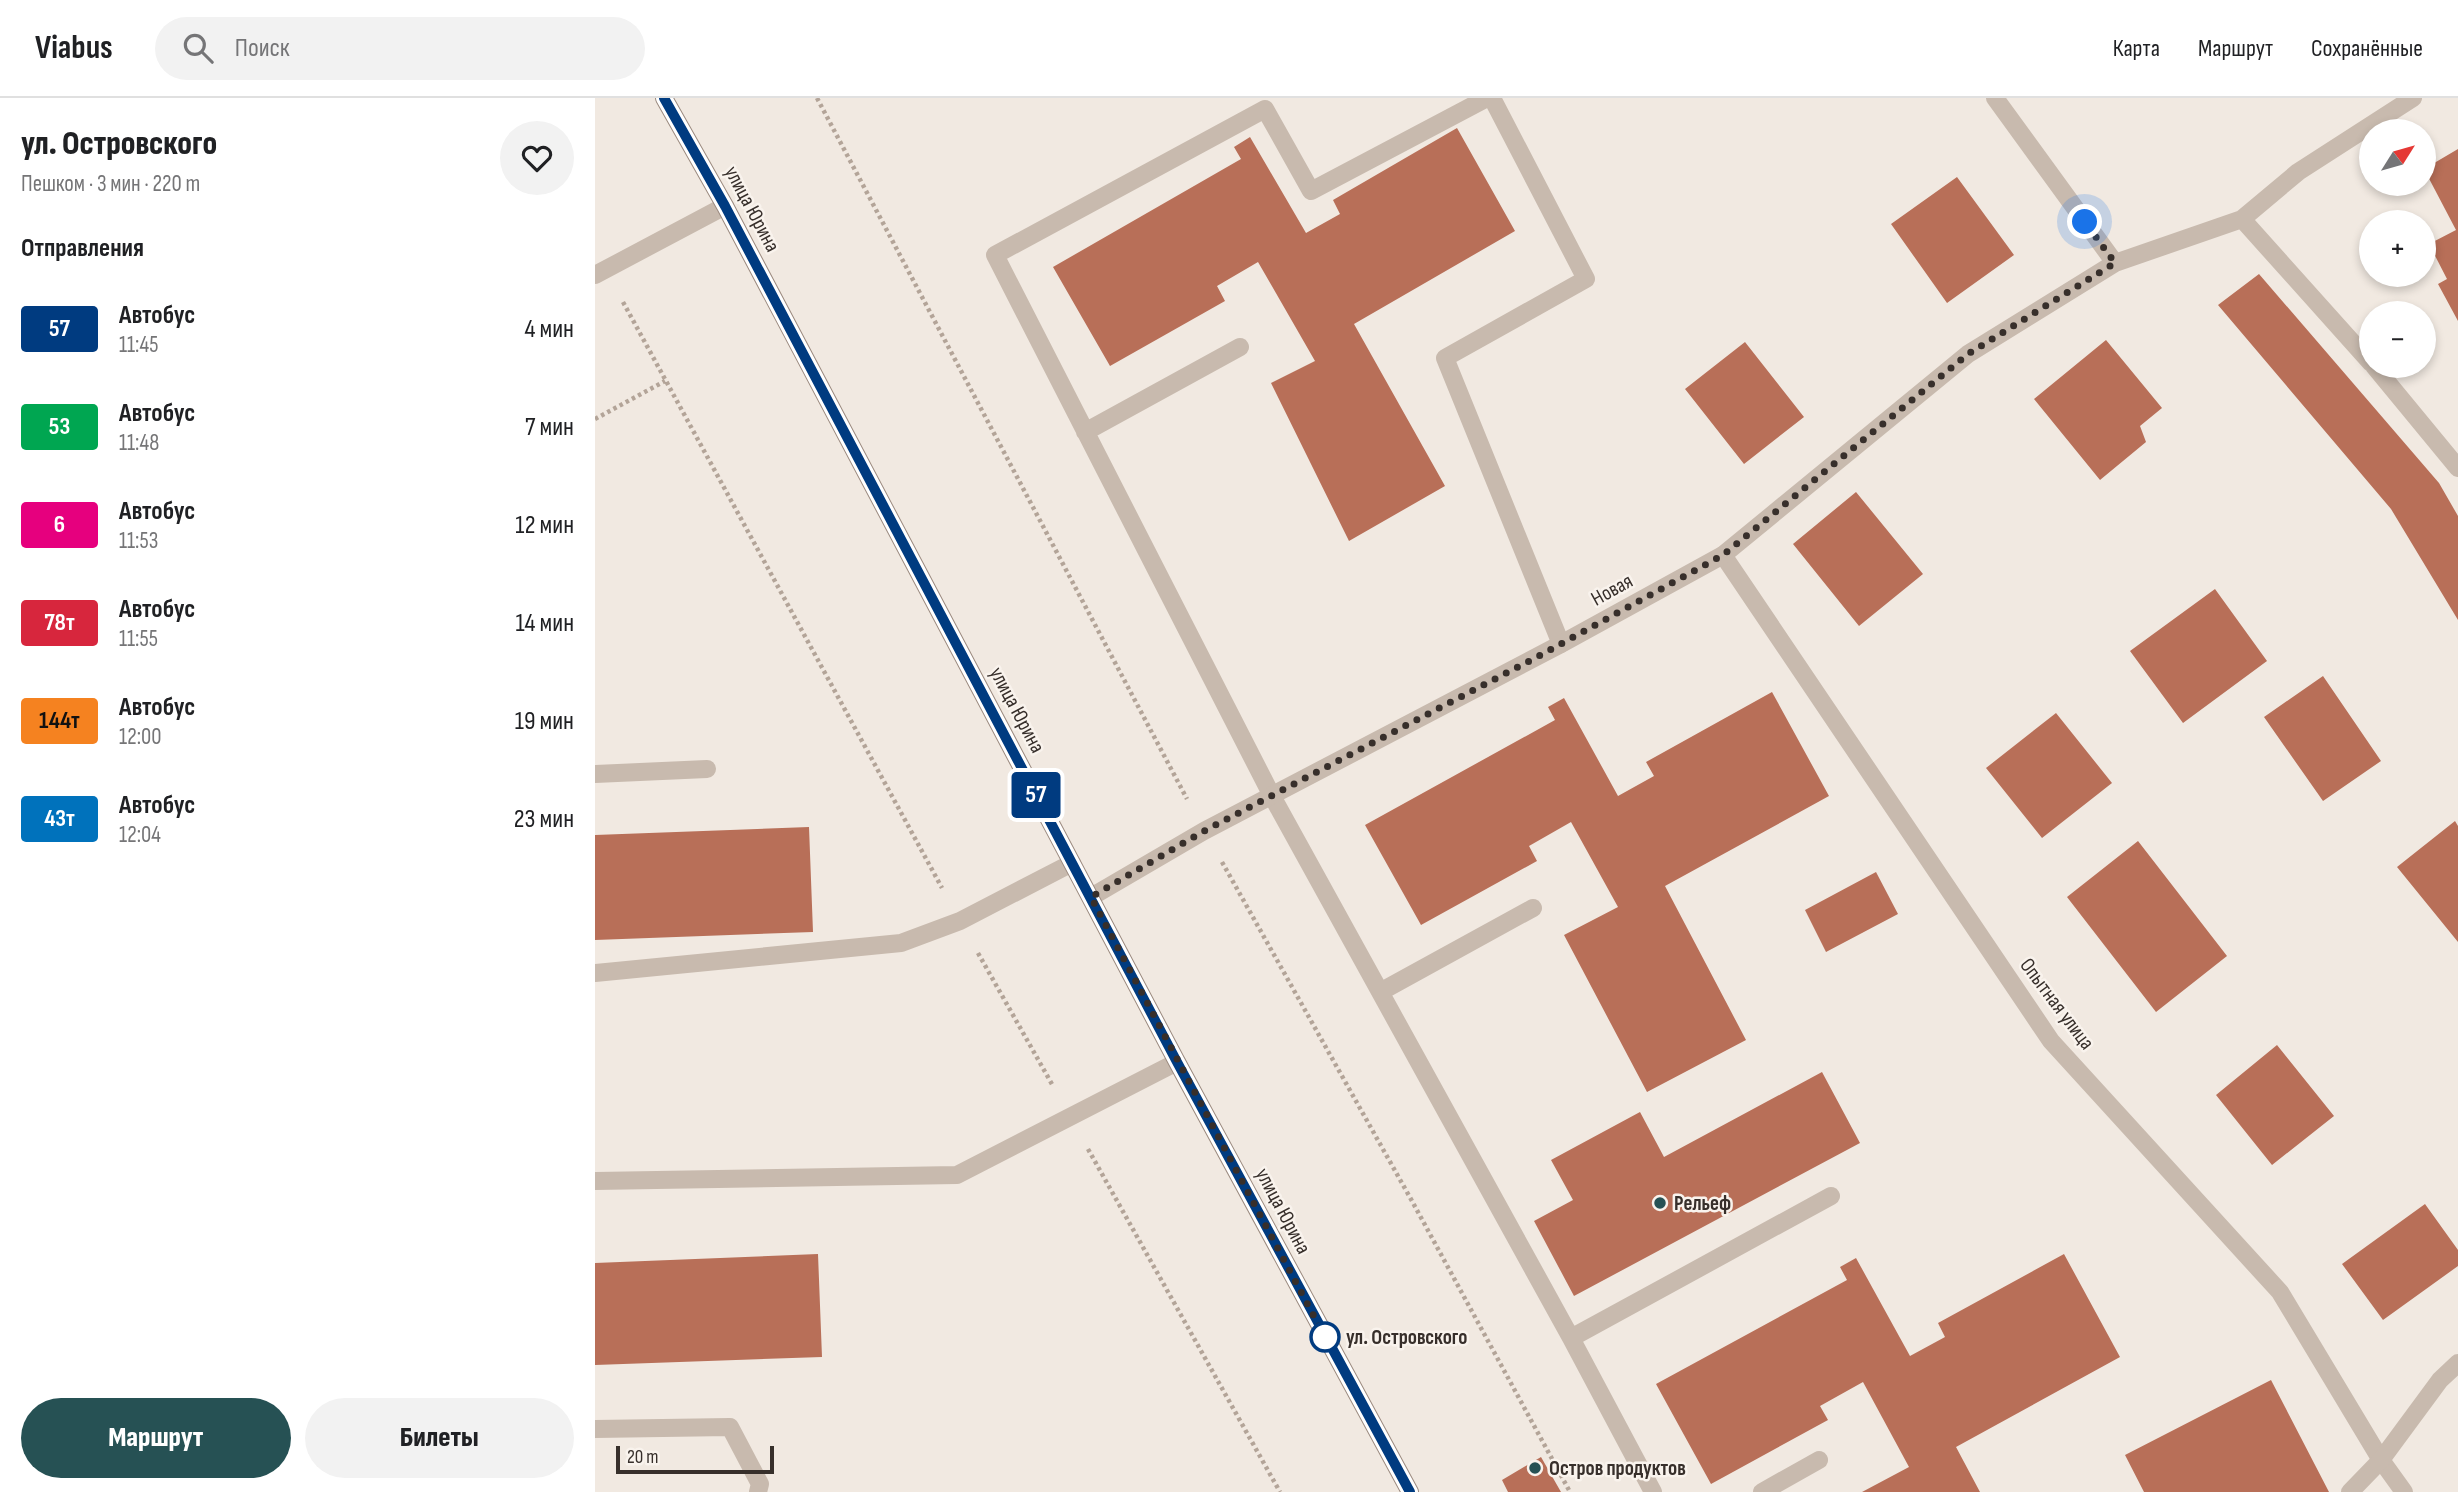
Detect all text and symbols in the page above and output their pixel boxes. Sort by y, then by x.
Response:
search box [155,17,645,80]
text: Viabus [35,28,113,68]
icon: search [179,29,217,67]
text: Поиск [235,33,290,64]
text: Карта [2113,34,2160,63]
text: Маршрут [2198,34,2273,63]
text: Сохранённые [2311,34,2423,63]
north arrow [2359,119,2436,196]
map controls [2359,119,2436,378]
button: heart [500,121,574,195]
text: ул. Островского [21,124,217,164]
street label: улица Юрина [719,162,785,256]
text: Пешком · 3 мин · 220 m [21,170,200,198]
your location [2067,204,2102,239]
button: + [2359,210,2436,287]
text: Отправления [21,233,144,264]
text: Автобус [119,300,195,331]
button: − [2359,301,2436,378]
text: 57 [49,314,70,343]
text: 4 мин [525,314,574,345]
text: 11:45 [119,331,158,359]
text: Автобус [119,398,195,429]
text: 53 [49,412,70,441]
text: 7 мин [525,412,574,443]
text: 11:48 [119,429,159,457]
text: Автобус [119,496,195,527]
text: 6 [54,510,65,539]
text: 12 мин [515,510,574,541]
text: 11:53 [119,527,158,555]
street label: Новая [1587,569,1637,611]
text: Автобус [119,594,195,625]
text: 78т [44,608,75,637]
text: 14 мин [515,608,574,639]
text: 11:55 [119,625,158,653]
street label: улица Юрина [984,663,1050,757]
text: Автобус [119,692,195,723]
text: 144т [39,706,80,735]
text: 19 мин [515,706,574,737]
text: 12:00 [119,723,162,751]
line badge: 57 [1005,772,1067,818]
text: 57 [1026,780,1046,809]
text: Автобус [119,790,195,821]
text: 43т [44,804,75,833]
text: 23 мин [514,804,574,835]
text: 12:04 [119,821,161,849]
street label: Опытная улица [2015,953,2099,1055]
street label: улица Юрина [1250,1164,1316,1258]
place label: Рельеф [1674,1191,1731,1216]
marker: Рельеф [1652,1195,1668,1211]
marker: ул. Островского [1310,1322,1340,1352]
place label: ул. Островского [1346,1325,1468,1350]
button: Маршрут [21,1398,291,1478]
button: Билеты [305,1398,574,1478]
scale bar [616,1443,773,1475]
text: 20 m [627,1446,659,1469]
place label: Остров продуктов [1549,1456,1686,1481]
marker: Остров продуктов [1527,1460,1543,1476]

